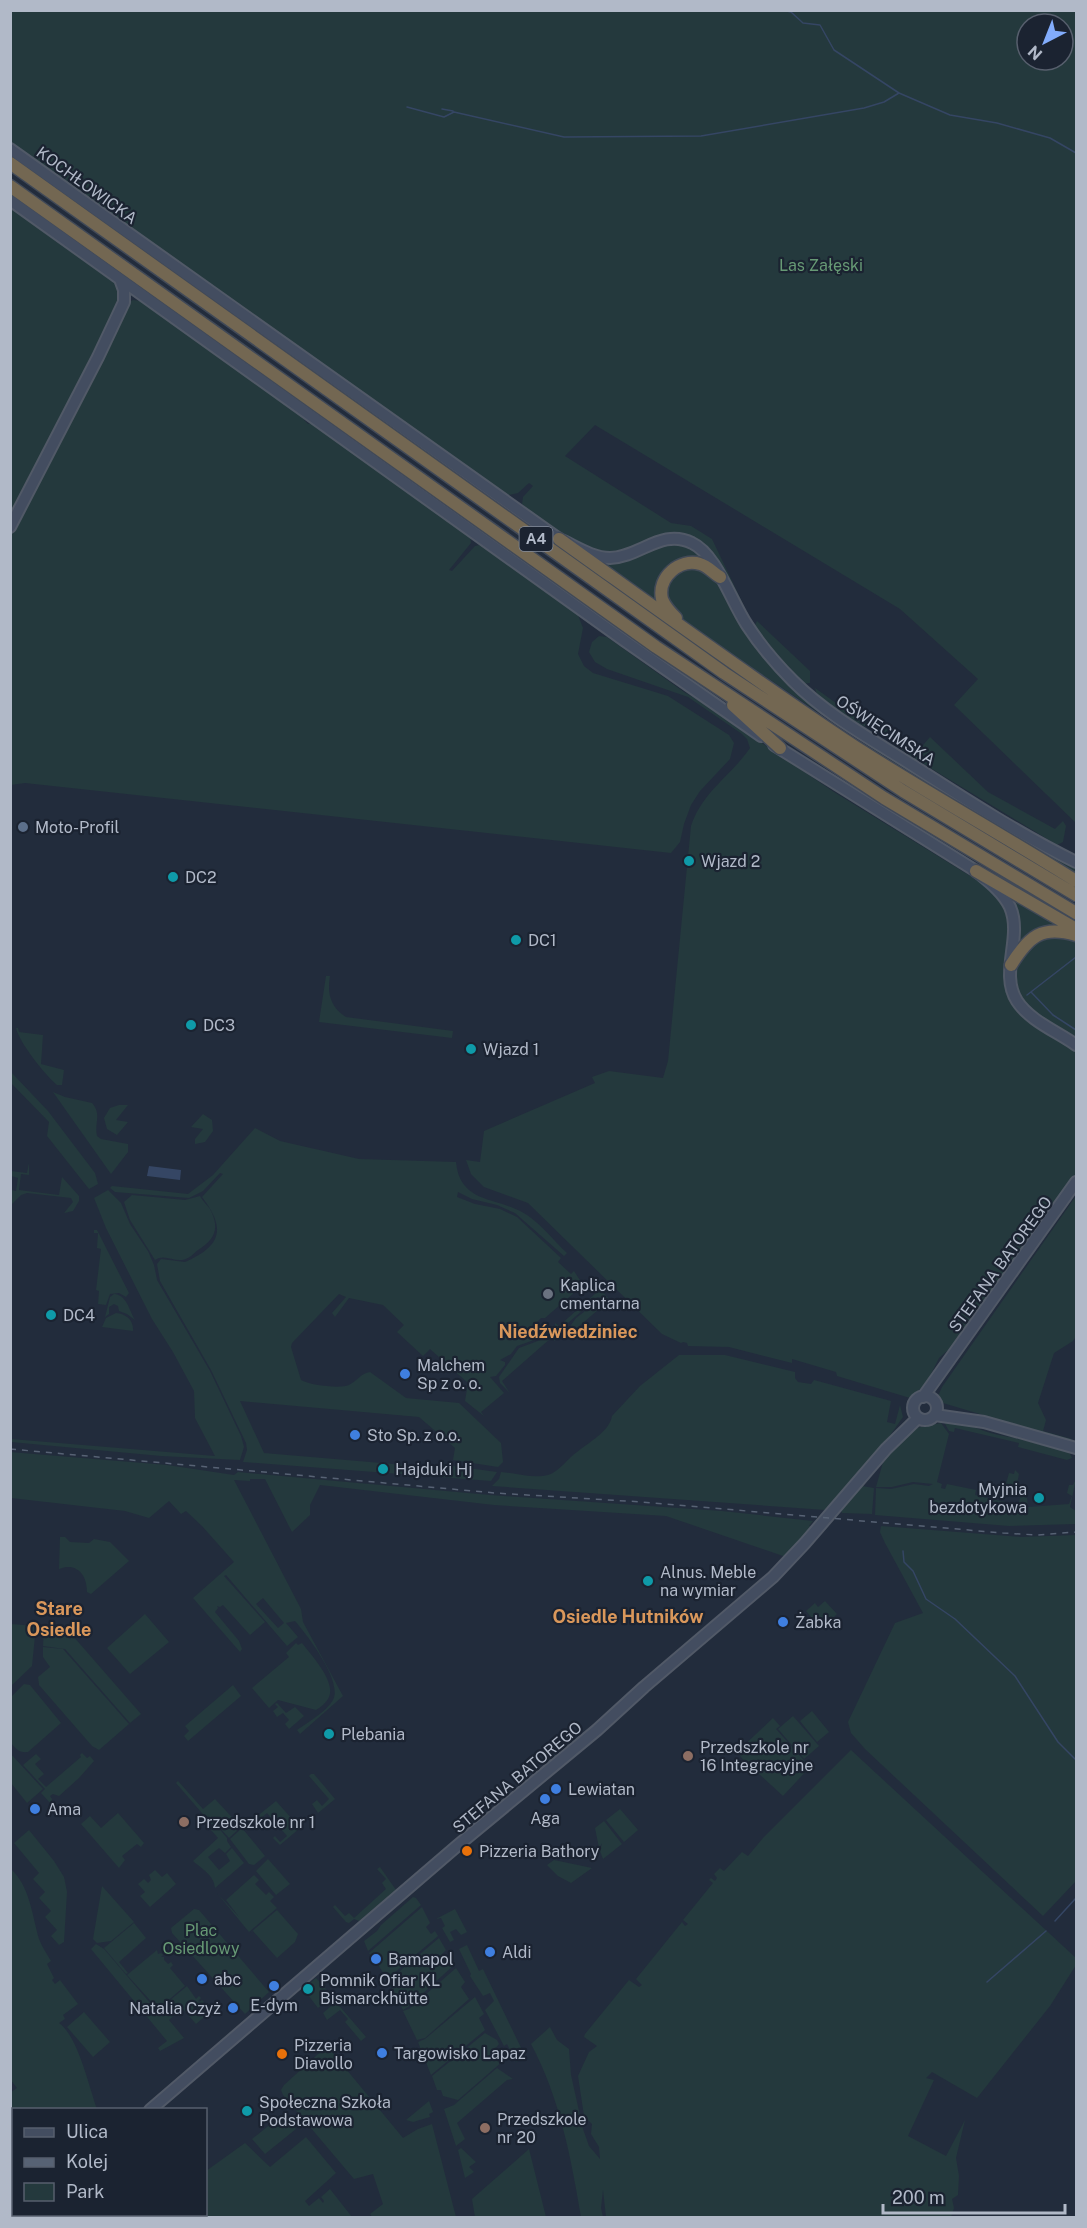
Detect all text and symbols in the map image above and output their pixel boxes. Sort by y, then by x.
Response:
north arrow [1015,12,1075,72]
text: N [1024,42,1046,64]
street label: KOCHŁOWICKA [33,143,141,228]
park label: Las Załęski [779,256,863,275]
road number: A4 [520,527,552,551]
street label: OŚWIĘCIMSKA [832,690,940,770]
place label: Moto-Profil [35,818,119,837]
marker: Moto-Profil [16,820,30,834]
place label: Wjazd 2 [701,852,760,871]
marker: Wjazd 2 [682,854,696,868]
place label: DC2 [185,868,217,887]
marker: DC2 [166,870,180,884]
place label: DC1 [528,931,557,950]
marker: DC1 [509,933,523,947]
place label: DC3 [203,1016,235,1035]
marker: DC3 [184,1018,198,1032]
place label: Wjazd 1 [483,1040,539,1059]
marker: Wjazd 1 [464,1042,478,1056]
street label: STEFANA BATOREGO [945,1193,1056,1336]
place label: Kaplica cmentarna [560,1276,640,1313]
marker: Kaplica cmentarna [541,1287,555,1301]
place label: DC4 [63,1306,95,1325]
marker: DC4 [44,1308,58,1322]
district label: Niedźwiedziniec [498,1321,638,1342]
place label: Malchem Sp z o. o. [417,1356,485,1393]
marker: Malchem Sp z o. o. [398,1367,412,1381]
place label: Sto Sp. z o.o. [367,1426,461,1445]
marker: Sto Sp. z o.o. [348,1428,362,1442]
place label: Hajduki Hj [395,1460,472,1479]
marker: Hajduki Hj [376,1462,390,1476]
place label: Myjnia bezdotykowa [929,1480,1027,1517]
marker: Myjnia bezdotykowa [1032,1491,1046,1505]
place label: Alnus. Meble na wymiar [660,1563,756,1600]
marker: Alnus. Meble na wymiar [641,1574,655,1588]
district label: Stare Osiedle [27,1598,91,1640]
district label: Osiedle Hutników [553,1606,703,1627]
place label: Żabka [795,1612,841,1632]
marker: Żabka [776,1615,790,1629]
street label: STEFANA BATOREGO [449,1718,586,1837]
place label: Plebania [341,1725,405,1744]
marker: Plebania [322,1727,336,1741]
place label: Przedszkole nr 16 Integracyjne [700,1738,813,1775]
marker: Przedszkole nr 16 Integracyjne [681,1749,695,1763]
place label: Lewiatan [568,1780,635,1799]
marker: Lewiatan [549,1782,563,1796]
marker: Aga [538,1792,552,1806]
place label: Ama [47,1800,81,1819]
marker: Ama [28,1802,42,1816]
place label: Aga [530,1809,560,1828]
place label: Przedszkole nr 1 [196,1813,315,1832]
marker: Przedszkole nr 1 [177,1815,191,1829]
place label: Pizzeria Bathory [479,1842,600,1861]
marker: Pizzeria Bathory [460,1844,474,1858]
park label: Plac Osiedlowy [162,1921,240,1958]
place label: Aldi [502,1943,531,1962]
marker: Aldi [483,1945,497,1959]
place label: Bamapol [388,1950,454,1969]
marker: Bamapol [369,1952,383,1966]
place label: abc [214,1970,241,1989]
place label: Pomnik Ofiar KL Bismarckhütte [320,1971,440,2008]
marker: abc [195,1972,209,1986]
marker: E-dym [267,1979,281,1993]
marker: Pomnik Ofiar KL Bismarckhütte [301,1982,315,1996]
place label: E-dym [250,1996,298,2015]
place label: Natalia Czyż [129,1999,221,2018]
marker: Natalia Czyż [226,2001,240,2015]
place label: Pizzeria Diavollo [294,2036,353,2073]
place label: Targowisko Lapaz [394,2044,526,2063]
marker: Targowisko Lapaz [375,2046,389,2060]
marker: Pizzeria Diavollo [275,2047,289,2061]
place label: Społeczna Szkoła Podstawowa [259,2093,391,2130]
marker: Społeczna Szkoła Podstawowa [240,2104,254,2118]
legend [12,2108,207,2216]
place label: Przedszkole nr 20 [497,2110,587,2147]
text: Ulica [66,2121,108,2142]
marker: Przedszkole nr 20 [478,2121,492,2135]
text: Kolej [66,2151,108,2172]
scale bar [883,2177,1064,2215]
text: Park [66,2181,104,2202]
text: 200 m [892,2187,945,2208]

